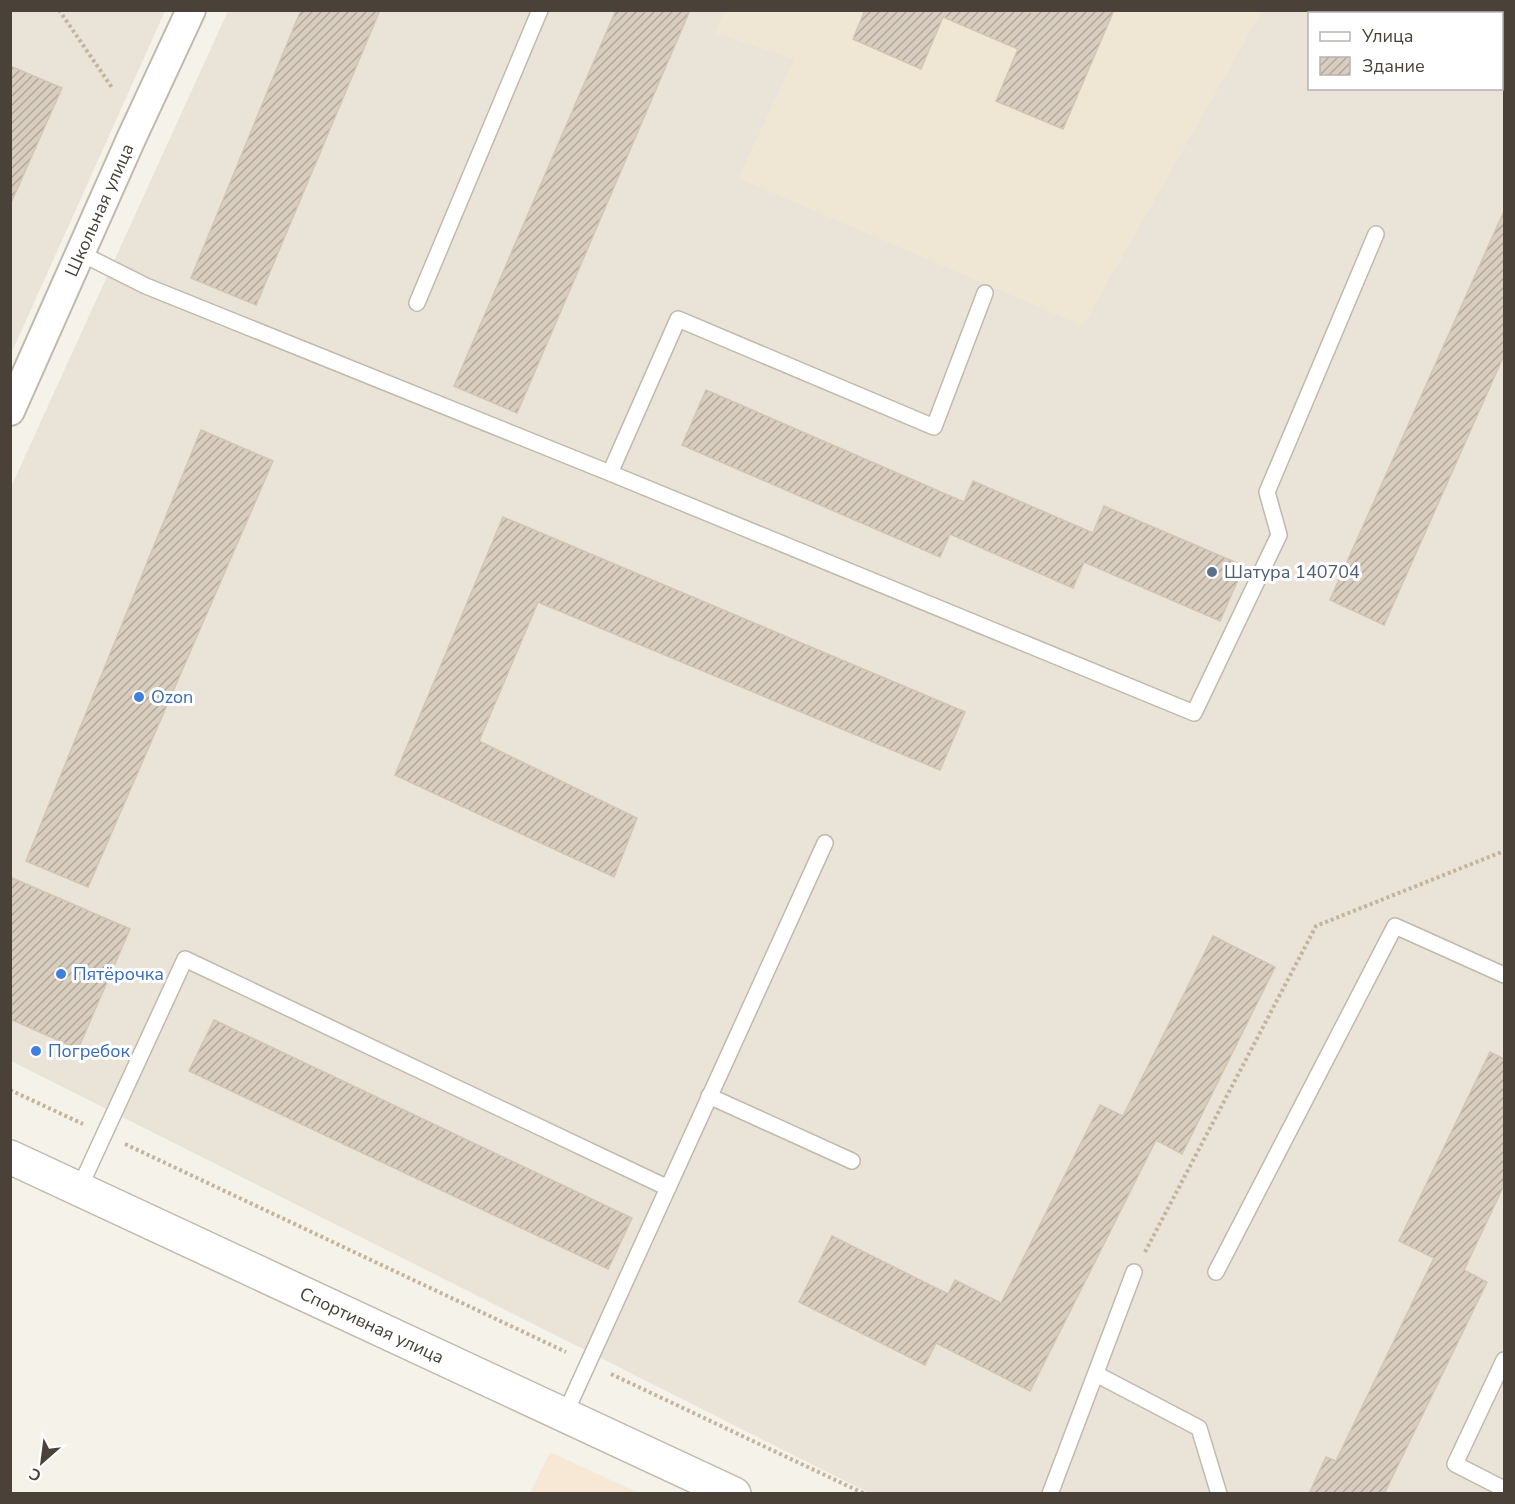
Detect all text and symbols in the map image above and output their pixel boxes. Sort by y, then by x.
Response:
legend [1308,12,1503,90]
text: Улица [1361,24,1413,48]
text: Здание [1362,54,1425,78]
street label: Школьная улица [59,140,140,280]
place label: Шатура 140704 [1224,560,1360,584]
marker: Шатура 140704 [1205,565,1219,579]
place label: Ozon [151,685,193,709]
marker: Ozon [132,690,146,704]
place label: Пятёрочка [73,962,164,986]
marker: Пятёрочка [54,967,68,981]
place label: Погребок [48,1039,130,1063]
marker: Погребок [29,1044,43,1058]
street label: Спортивная улица [296,1281,448,1369]
north arrow [12,1432,72,1492]
text: С [25,1462,45,1487]

